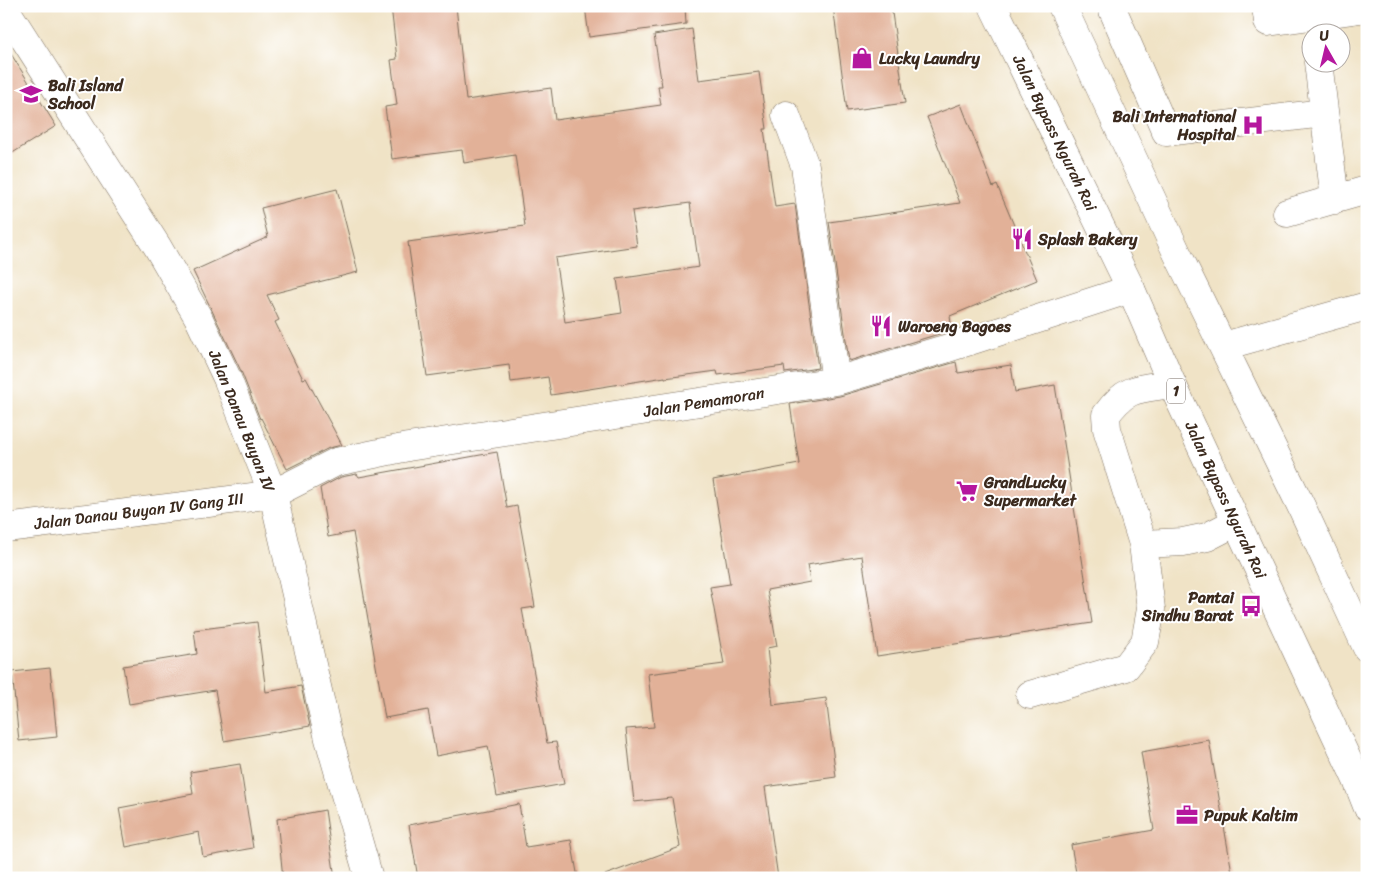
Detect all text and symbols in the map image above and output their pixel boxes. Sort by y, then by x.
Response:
north arrow [1300,22,1350,72]
text: U [1318,22,1331,49]
place label: Lucky Laundry [879,44,980,73]
shop icon: Lucky Laundry [849,45,875,71]
street label: Jalan Bypass Ngurah Rai [1004,49,1106,217]
place label: Bali Island School [47,71,124,118]
school or university icon: Bali Island School [18,81,44,107]
place label: Bali International Hospital [1112,102,1237,149]
hospital icon: Bali International Hospital [1240,112,1266,138]
place label: Splash Bakery [1037,225,1138,254]
restaurant icon: Splash Bakery [1009,226,1035,252]
place label: Waroeng Bagoes [898,312,1012,341]
restaurant icon: Waroeng Bagoes [868,313,894,339]
street label: Jalan Danau Buyan IV [200,344,284,497]
street label: Jalan Pemamoran [640,378,767,426]
road number: 1 [1167,378,1185,404]
street label: Jalan Bypass Ngurah Rai [1176,415,1276,584]
place label: GrandLucky Supermarket [983,468,1077,515]
supermarket icon: GrandLucky Supermarket [954,478,980,504]
street label: Jalan Danau Buyan IV Gang III [32,484,246,538]
place label: Pantai Sindhu Barat [1141,583,1235,630]
bus stop icon: Pantai Sindhu Barat [1238,593,1264,619]
place label: Pupuk Kaltim [1204,801,1298,830]
office icon: Pupuk Kaltim [1174,802,1200,828]

